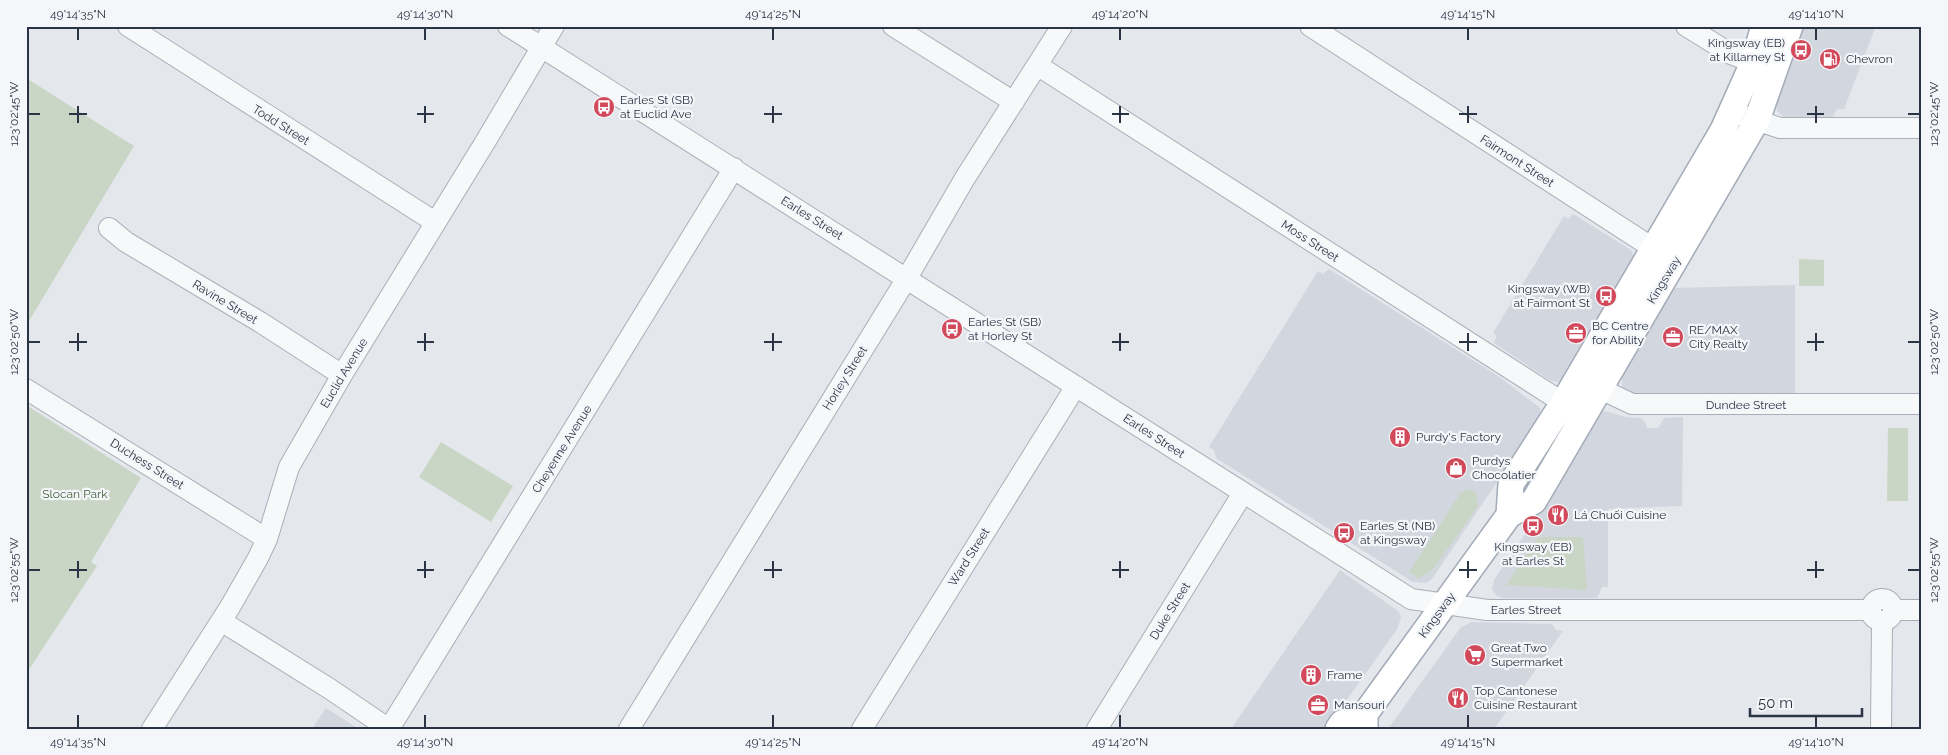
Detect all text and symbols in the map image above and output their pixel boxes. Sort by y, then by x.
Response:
text: 49°14'35"N [50,7,106,21]
text: 49°14'30"N [397,7,453,21]
text: 49°14'25"N [745,7,801,21]
text: 49°14'20"N [1092,7,1148,21]
text: 49°14'15"N [1441,7,1495,21]
text: 49°14'10"N [1788,7,1844,21]
place label: Kingsway (EB) at Killarney St [1708,36,1785,64]
bus stop icon: Kingsway (EB) at Killarney St [1789,38,1813,62]
fuel station icon: Chevron [1818,47,1842,71]
place label: Chevron [1846,52,1893,66]
text: 123°02'45"W [7,81,21,146]
text: 123°02'45"W [1927,81,1941,146]
place label: Earles St (SB) at Euclid Ave [620,93,693,121]
bus stop icon: Earles St (SB) at Euclid Ave [592,95,616,119]
street label: Todd Street [250,102,312,148]
street label: Fairmont Street [1477,132,1557,190]
street label: Earles Street [778,193,846,243]
street label: Moss Street [1279,217,1341,265]
street label: Kingsway [1644,253,1684,306]
street label: Ravine Street [190,277,260,327]
place label: Kingsway (WB) at Fairmont St [1507,282,1590,310]
bus stop icon: Kingsway (WB) at Fairmont St [1594,284,1618,308]
text: 123°02'50"W [7,308,21,375]
text: 123°02'50"W [1927,308,1941,375]
place label: Earles St (SB) at Horley St [968,315,1041,343]
bus stop icon: Earles St (SB) at Horley St [940,317,964,341]
place label: BC Centre for Ability [1592,319,1649,347]
office icon: BC Centre for Ability [1564,321,1588,345]
place label: RE/MAX City Realty [1689,323,1749,351]
office icon: RE/MAX City Realty [1661,325,1685,349]
street label: Euclid Avenue [318,336,370,410]
street label: Horley Street [820,343,870,413]
street label: Dundee Street [1706,398,1786,412]
street label: Cheyenne Avenue [529,402,595,496]
street label: Earles Street [1121,411,1187,461]
building icon: Purdy's Factory [1388,425,1412,449]
place label: Purdy's Factory [1416,430,1501,444]
street label: Duchess Street [108,436,186,492]
place label: Purdys Chocolatier [1472,454,1536,482]
shop icon: Purdys Chocolatier [1444,456,1468,480]
park label: Slocan Park [42,487,108,501]
restaurant icon: Lá Chuối Cuisine [1546,503,1570,527]
place label: Lá Chuối Cuisine [1574,508,1666,522]
bus stop icon: Kingsway (EB) at Earles St [1521,514,1545,538]
place label: Earles St (NB) at Kingsway [1360,519,1435,547]
bus stop icon: Earles St (NB) at Kingsway [1332,521,1356,545]
street label: Ward Street [945,525,993,589]
text: 123°02'55"W [7,537,21,603]
text: 123°02'55"W [1927,537,1941,603]
place label: Kingsway (EB) at Earles St [1494,540,1572,568]
street label: Duke Street [1147,580,1193,642]
street label: Kingsway [1416,589,1458,641]
street label: Earles Street [1491,603,1561,617]
place label: Great Two Supermarket [1491,641,1563,669]
supermarket icon: Great Two Supermarket [1463,643,1487,667]
building icon: Frame [1299,663,1323,687]
place label: Frame [1327,668,1362,682]
place label: Top Cantonese Cuisine Restaurant [1474,684,1577,712]
scale bar [1750,685,1863,717]
restaurant icon: Top Cantonese Cuisine Restaurant [1446,686,1470,710]
office icon: Mansouri [1306,693,1330,717]
text: 50 m [1758,694,1793,712]
place label: Mansouri [1334,698,1385,712]
text: 49°14'35"N [50,735,106,749]
text: 49°14'30"N [397,735,453,749]
text: 49°14'25"N [745,735,801,749]
text: 49°14'20"N [1092,735,1148,749]
text: 49°14'15"N [1441,735,1495,749]
text: 49°14'10"N [1788,735,1844,749]

